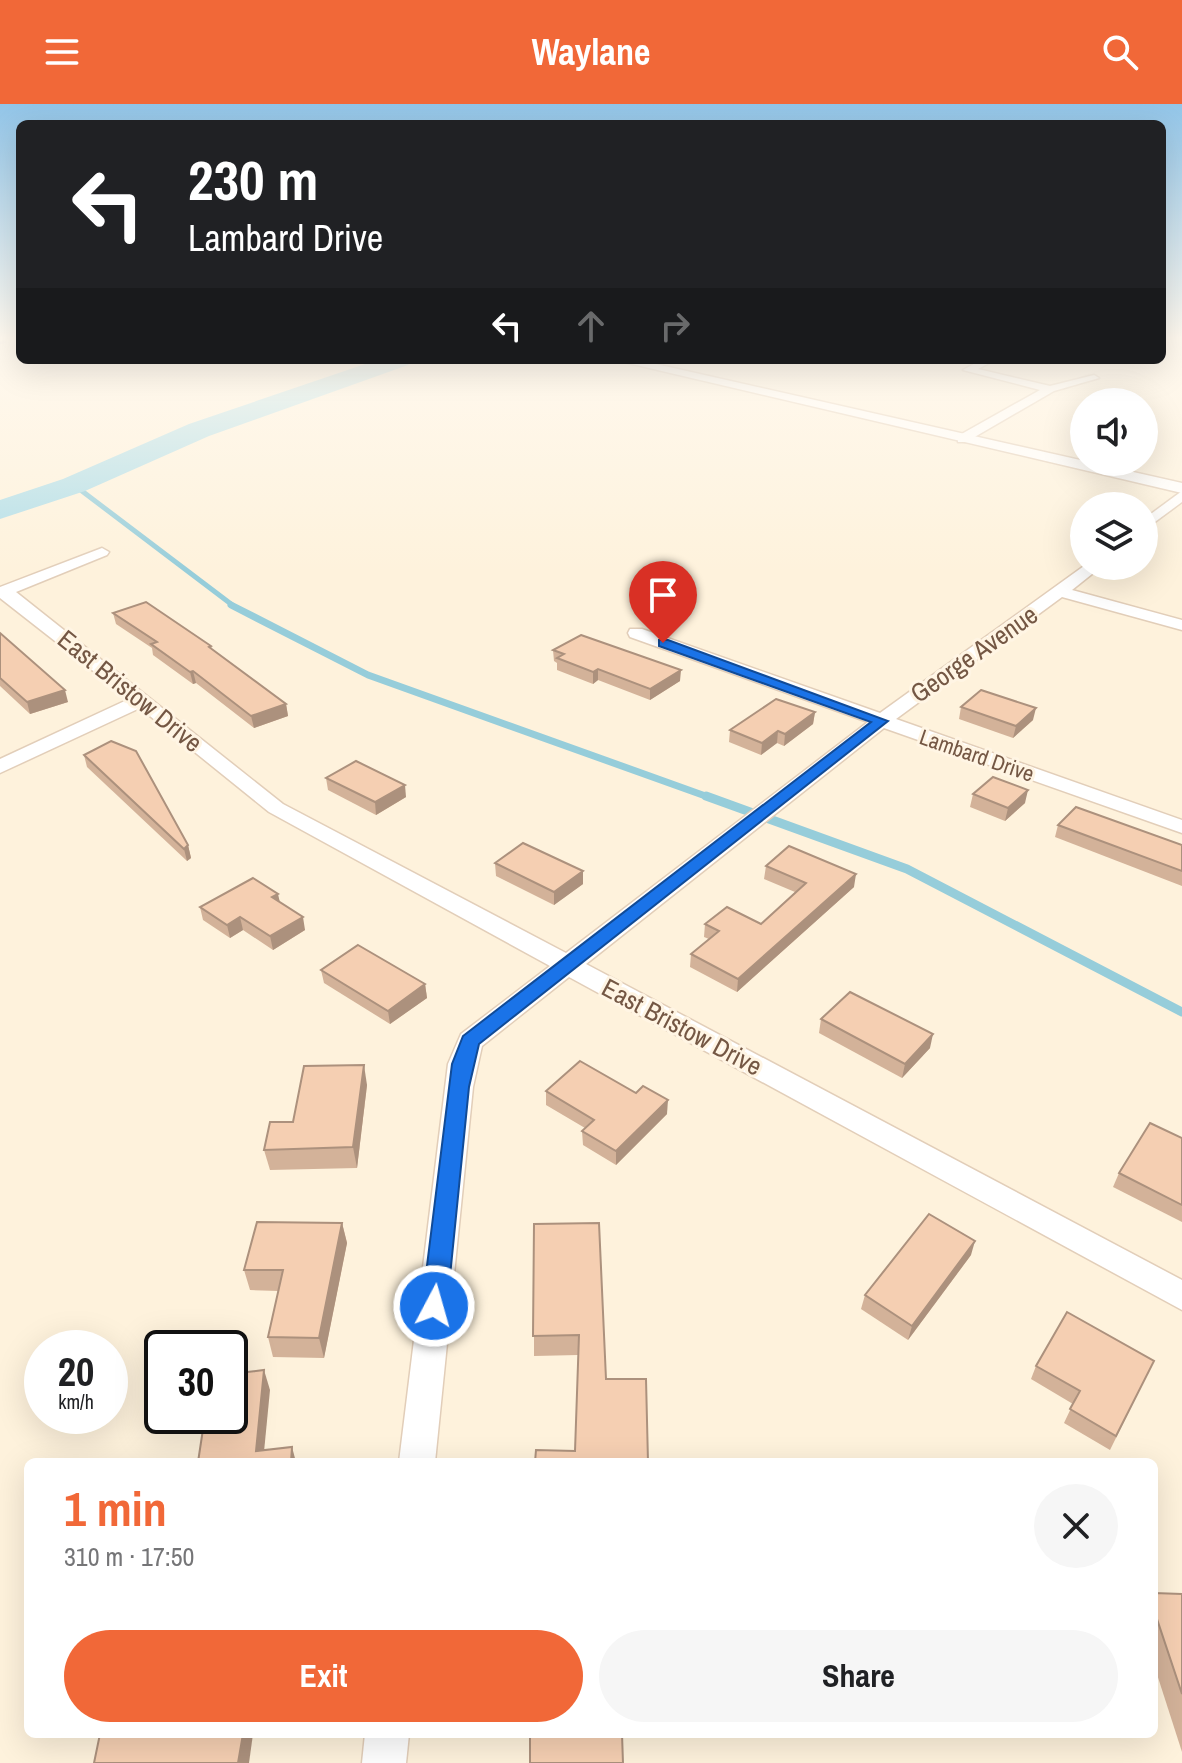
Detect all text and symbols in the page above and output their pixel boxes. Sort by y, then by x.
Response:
text: Waylane [532,28,650,76]
icon: menu [40,30,84,74]
icon: search [1098,30,1142,74]
text: 230 m [188,142,318,217]
icon: left [56,152,160,256]
text: Lambard Drive [188,214,383,262]
icon: left [485,304,529,348]
icon: ahead [569,304,613,348]
icon: right [653,304,697,348]
map controls [1070,388,1158,580]
button: sound [1070,388,1158,476]
button: layers [1070,492,1158,580]
pin [629,561,697,643]
icon: arrive [641,573,685,617]
street label: George Avenue [903,597,1044,710]
street label: East Bristow Drive [51,621,210,760]
street label: Lambard Drive [916,721,1038,789]
street label: East Bristow Drive [596,970,768,1083]
position arrow [392,1264,476,1348]
speed limit sign: 30 [144,1330,248,1434]
text: 20 [58,1345,94,1398]
text: km/h [58,1388,94,1415]
text: 1 min [64,1476,167,1541]
button: close [1034,1484,1118,1568]
text: 310 m · 17:50 [64,1539,194,1574]
button: Exit [64,1630,583,1722]
button: Share [599,1630,1118,1722]

